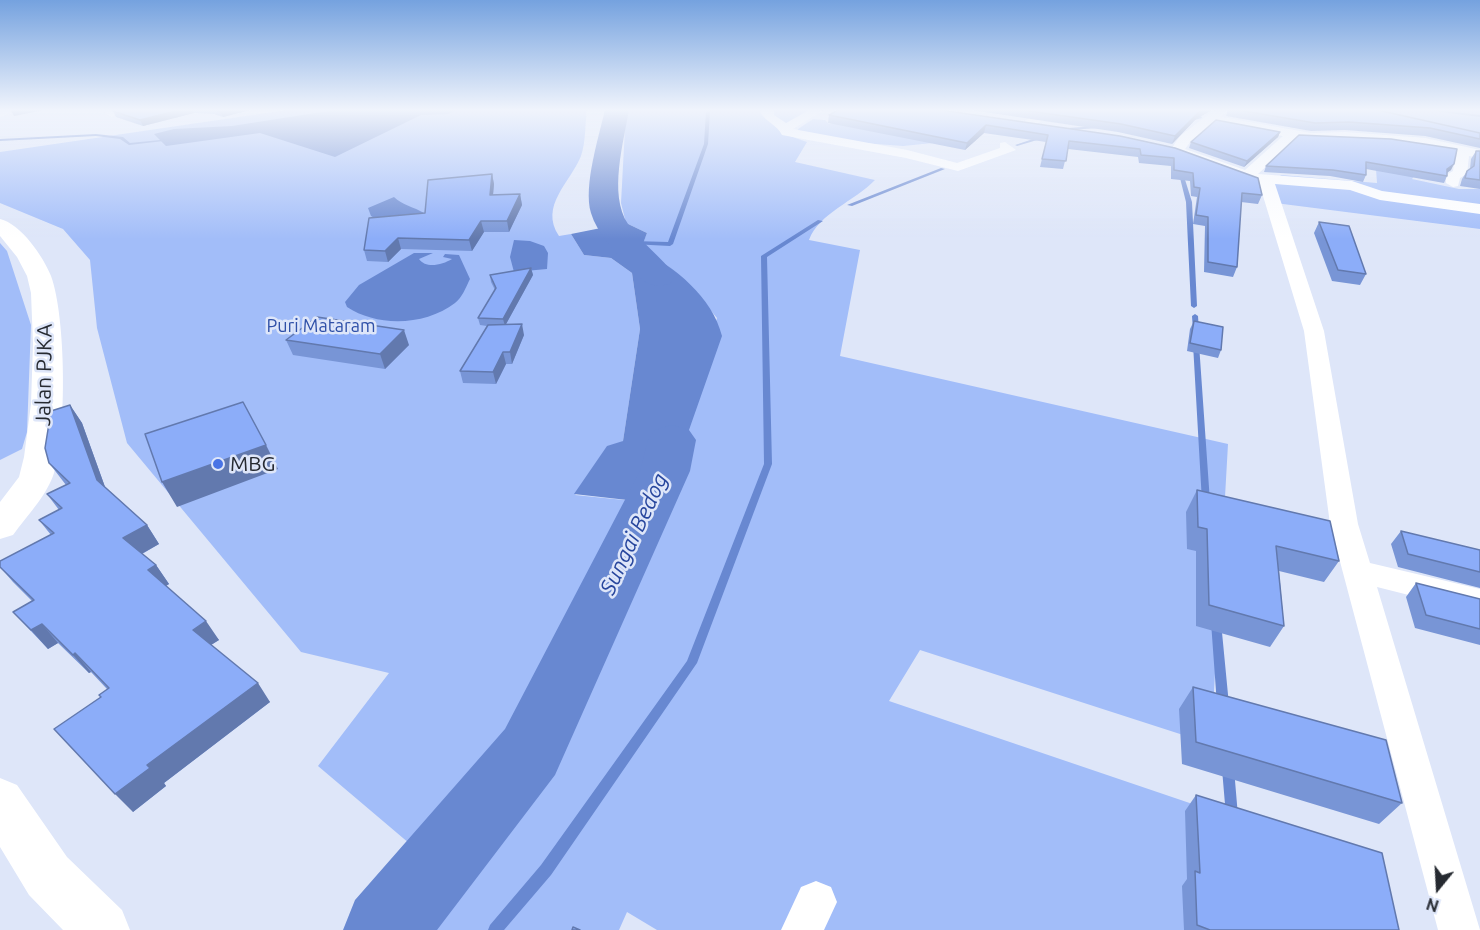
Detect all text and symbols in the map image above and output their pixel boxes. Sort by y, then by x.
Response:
park label: Puri Mataram [266,315,376,337]
street label: Jalan PJKA [31,324,57,426]
place label: MBG [230,451,276,477]
marker: MBG [211,457,225,471]
water label: Sungai Bedog [594,469,674,599]
north arrow [1408,858,1468,918]
text: N [1424,895,1441,916]

